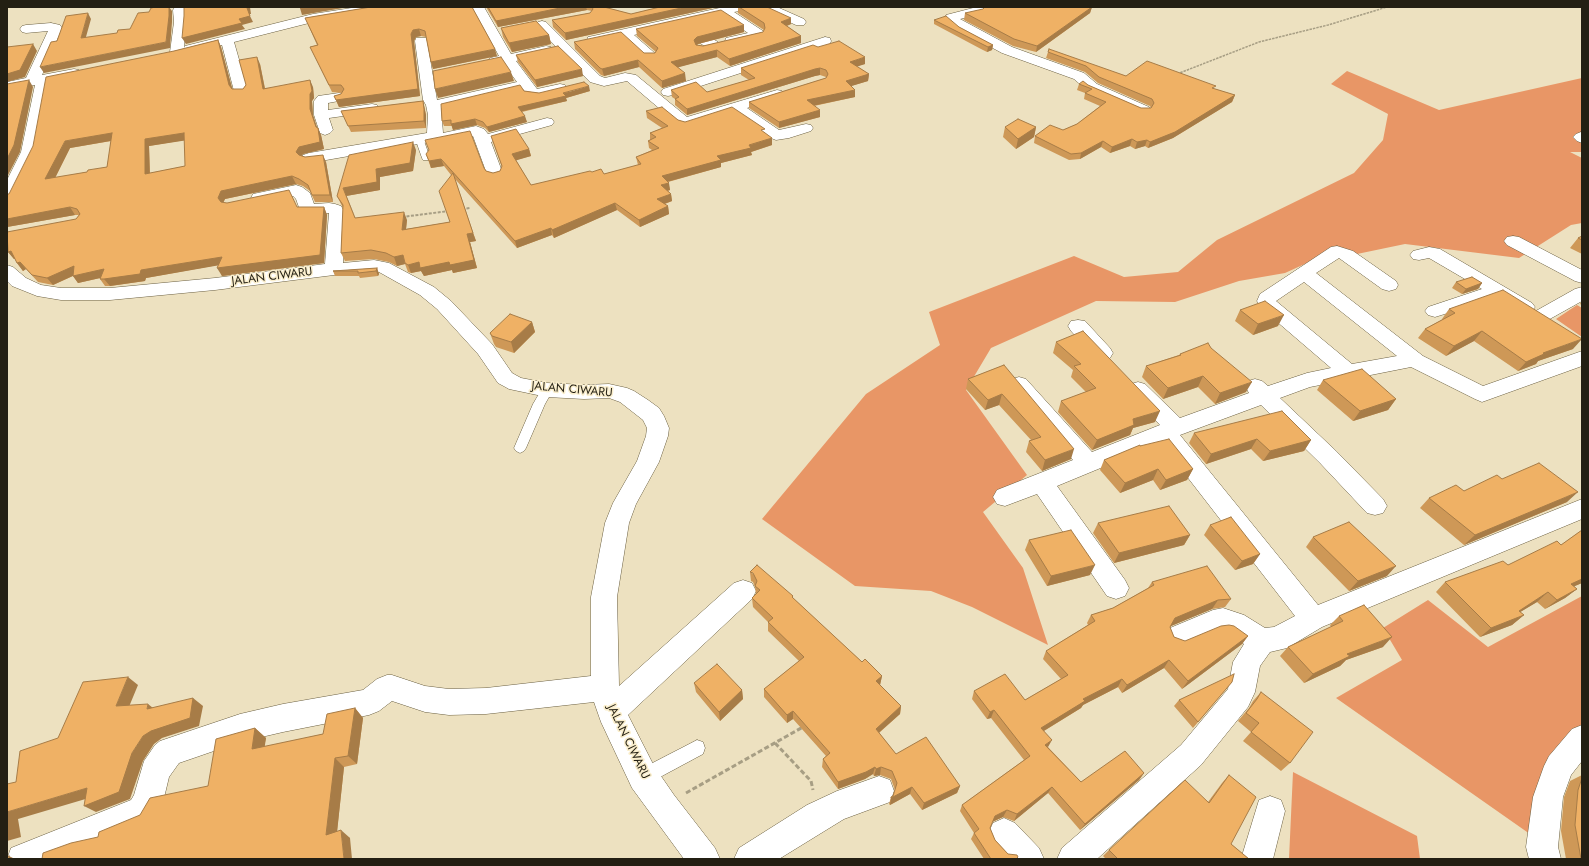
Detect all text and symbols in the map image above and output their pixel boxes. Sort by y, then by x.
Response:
street label: JALAN CIWARU [231,265,313,289]
street label: JALAN CIWARU [531,379,613,401]
street label: JALAN CIWARU [604,702,652,782]

